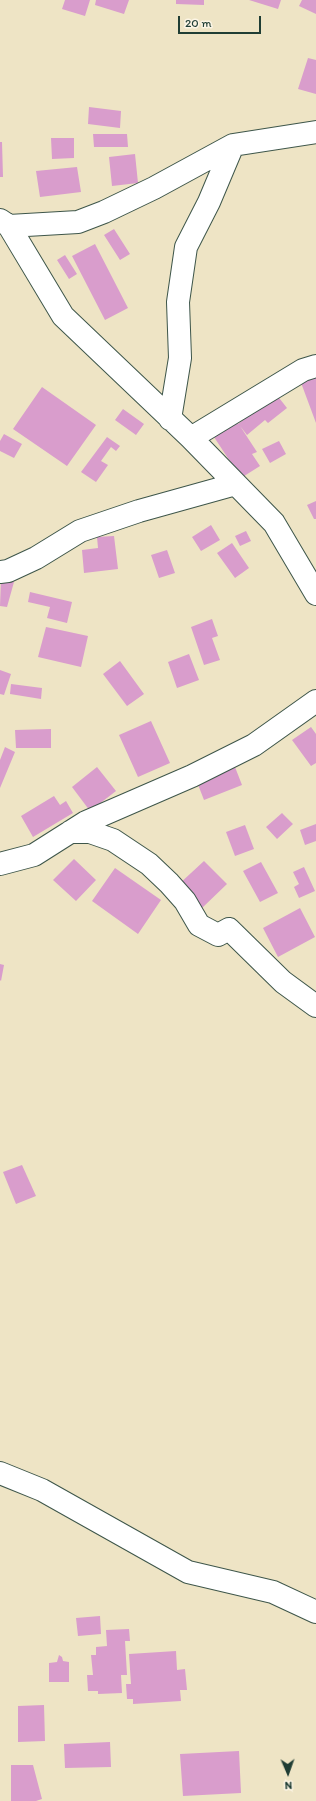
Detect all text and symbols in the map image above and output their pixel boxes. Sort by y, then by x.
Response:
scale bar [180,8,263,34]
text: 20 m [185,16,212,30]
north arrow [268,1753,308,1793]
text: N [284,1779,292,1792]

